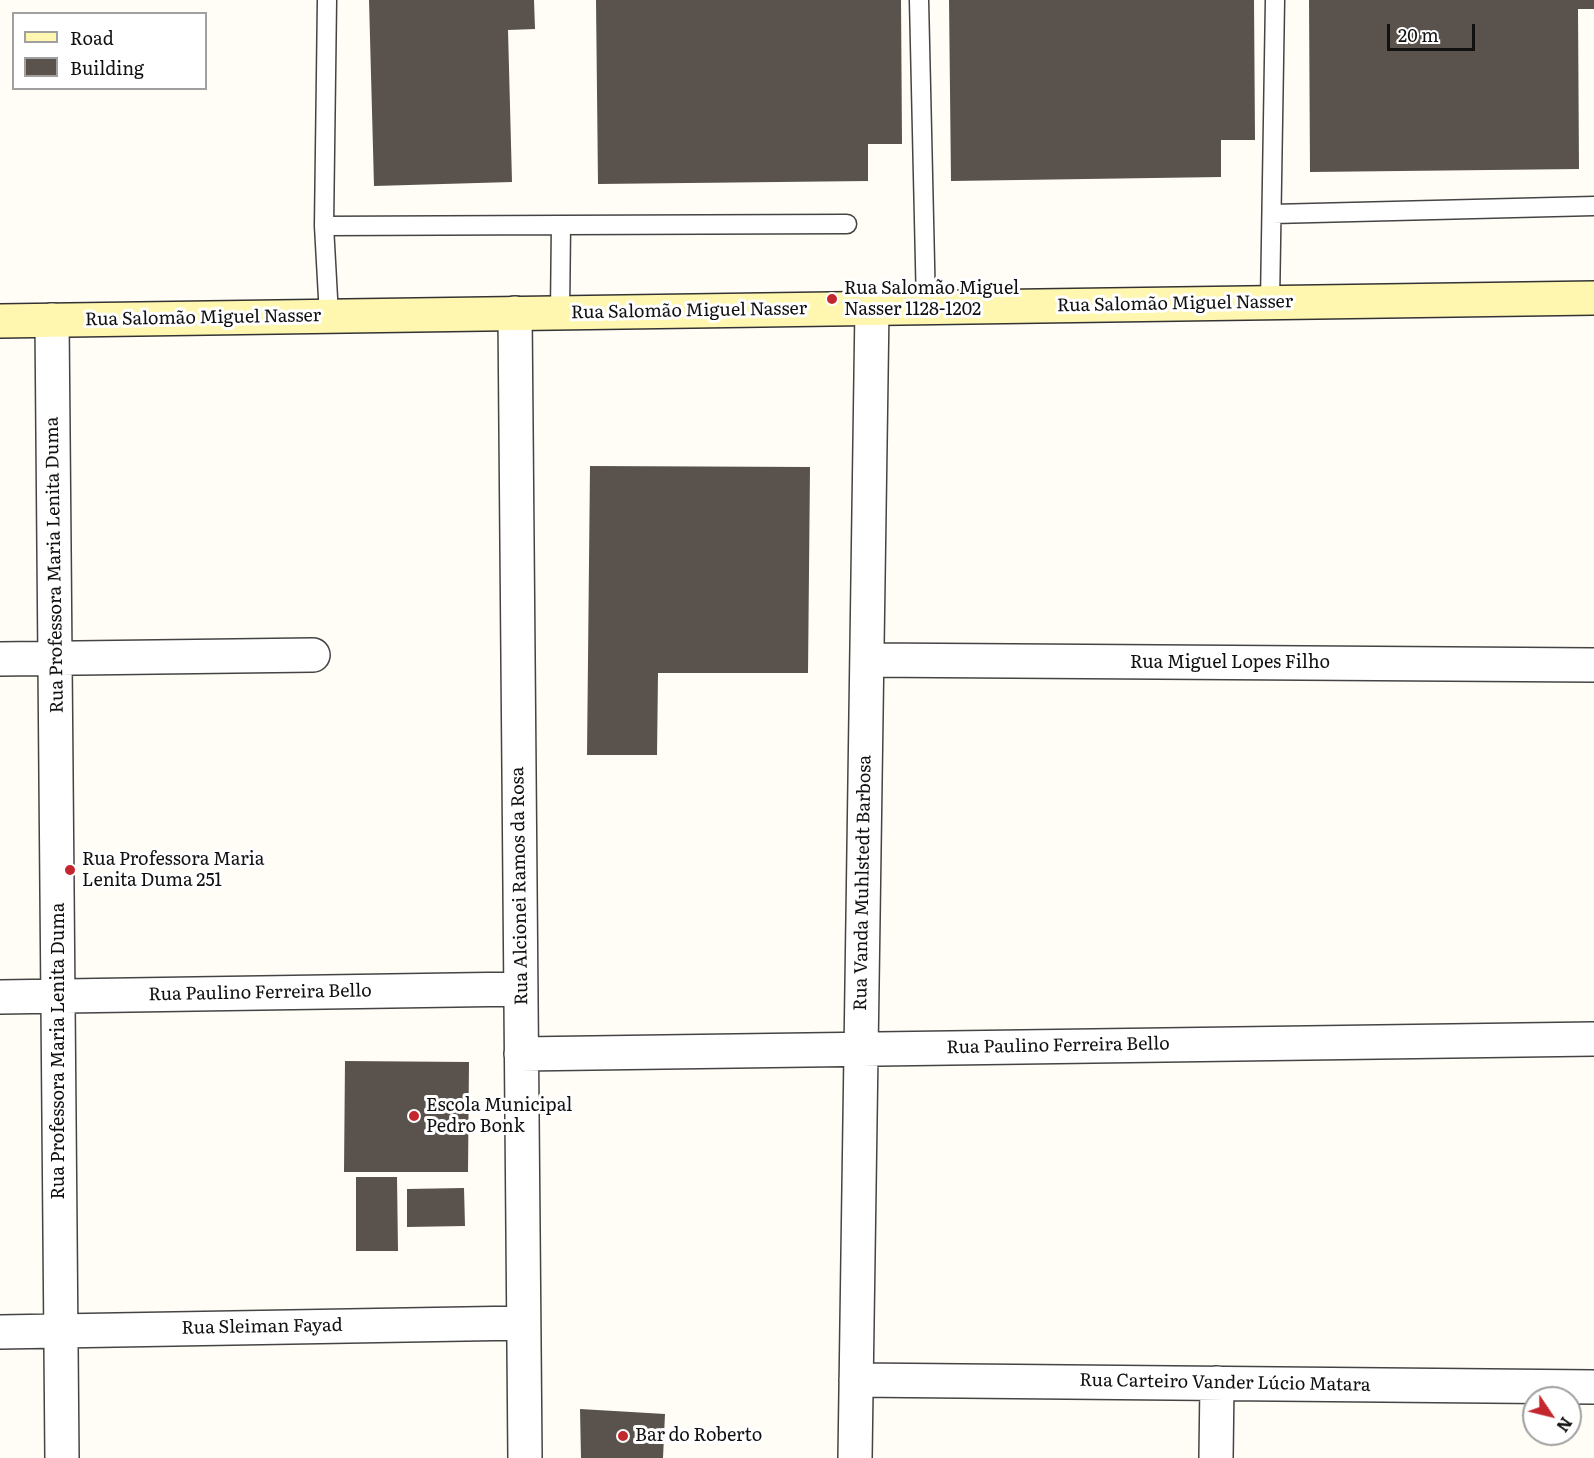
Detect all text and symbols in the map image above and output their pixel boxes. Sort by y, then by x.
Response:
legend [12,12,207,90]
scale bar [1390,12,1478,50]
text: 20 m [1398,21,1439,48]
text: Road [70,24,114,51]
text: Building [70,54,144,81]
place label: Rua Salomão Miguel Nasser 1128-1202 [844,278,1019,320]
street label: Rua Salomão Miguel Nasser [1057,291,1293,317]
marker: Rua Salomão Miguel Nasser 1128-1202 [825,292,839,306]
street label: Rua Salomão Miguel Nasser [571,298,807,324]
street label: Rua Salomão Miguel Nasser [85,305,321,331]
street label: Rua Professora Maria Lenita Duma [42,416,68,714]
street label: Rua Miguel Lopes Filho [1130,652,1330,674]
street label: Rua Vanda Muhlstedt Barbosa [850,755,876,1011]
street label: Rua Alcionei Ramos da Rosa [507,766,533,1006]
place label: Rua Professora Maria Lenita Duma 251 [82,849,264,892]
marker: Rua Professora Maria Lenita Duma 251 [63,863,77,877]
street label: Rua Professora Maria Lenita Duma [48,903,70,1199]
street label: Rua Paulino Ferreira Bello [148,980,372,1006]
street label: Rua Paulino Ferreira Bello [946,1033,1170,1059]
place label: Escola Municipal Pedro Bonk [426,1095,572,1138]
marker: Escola Municipal Pedro Bonk [407,1109,421,1123]
street label: Rua Sleiman Fayad [181,1315,343,1339]
street label: Rua Carteiro Vander Lúcio Matara [1079,1370,1371,1396]
north arrow [1522,1386,1582,1446]
text: N [1551,1413,1579,1438]
place label: Bar do Roberto [635,1425,762,1447]
marker: Bar do Roberto [616,1429,630,1443]

